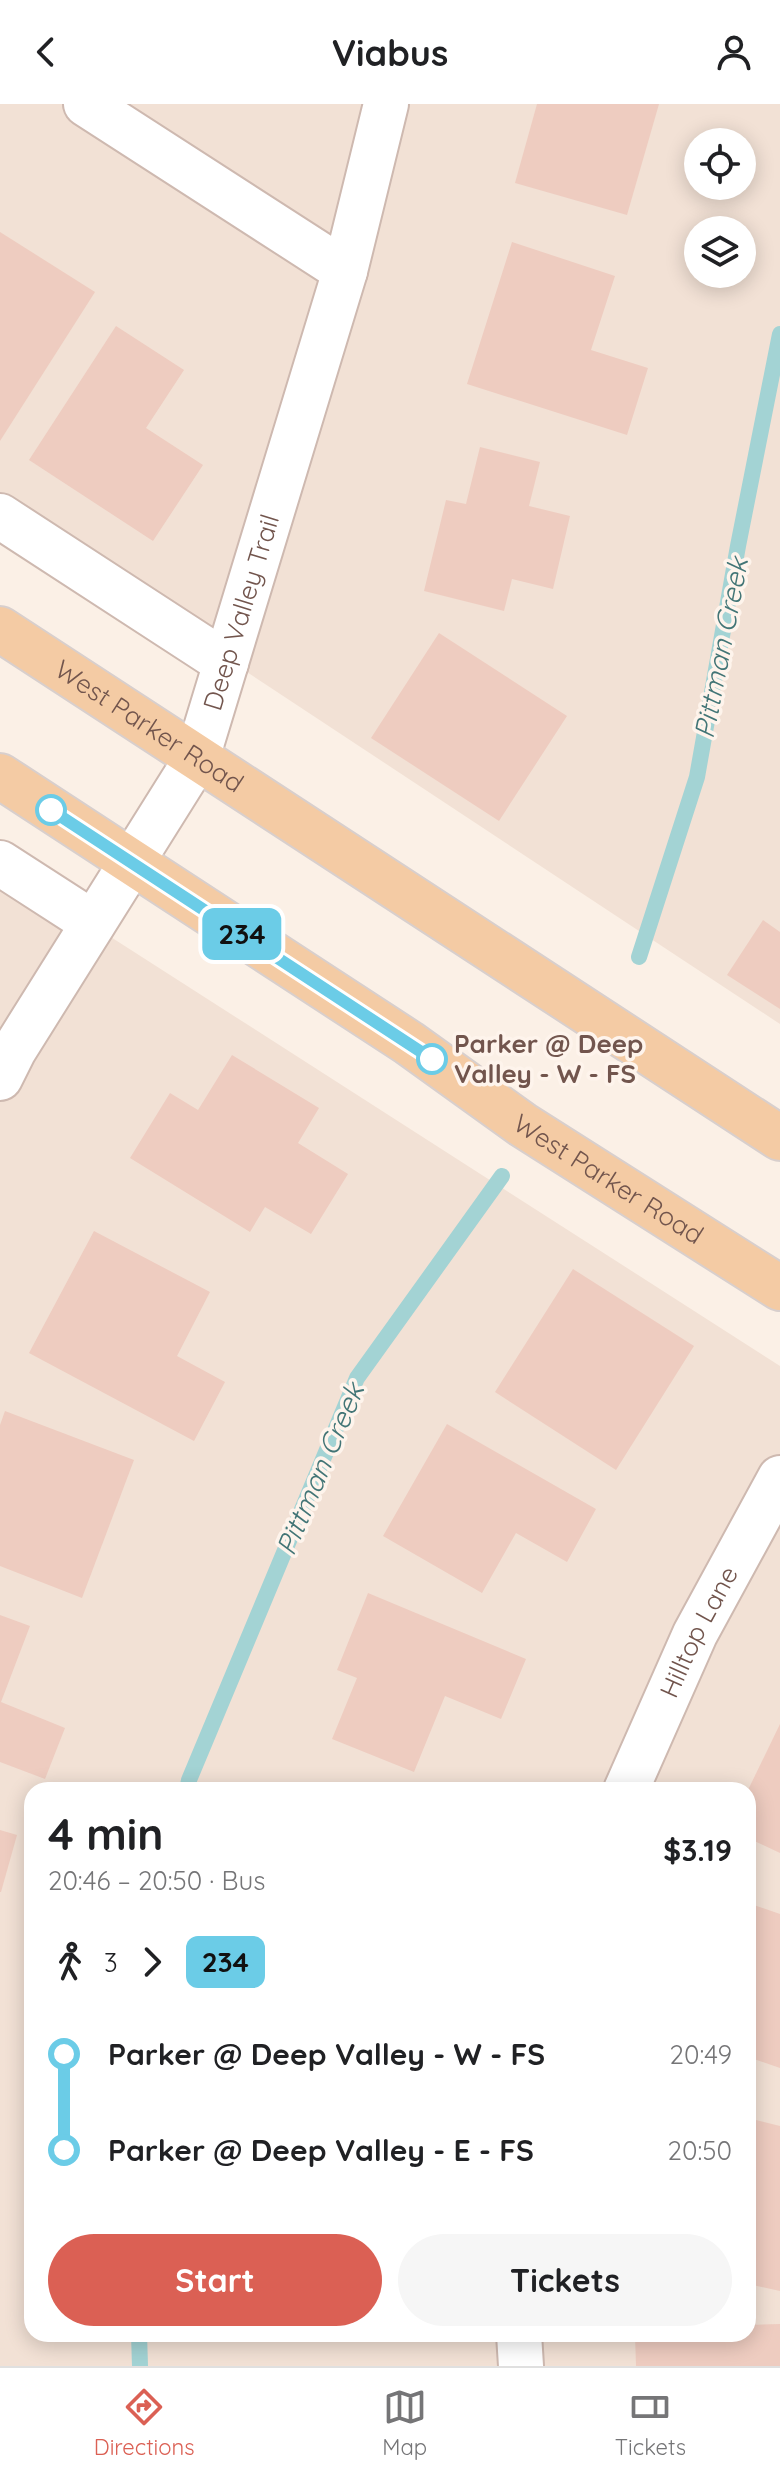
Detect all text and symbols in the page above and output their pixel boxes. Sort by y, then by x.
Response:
icon: back [24,30,68,74]
text: Viabus [332,30,448,75]
icon: person [712,30,756,74]
map controls [684,128,756,288]
button: locate [684,128,756,200]
button: layers [684,216,756,288]
street label: Deep Valley Trail [195,510,286,714]
water label: Pittman Creek [686,552,756,741]
street label: West Parker Road [49,652,250,799]
unlabelled marker [36,795,66,825]
line badge: 234 [196,908,288,960]
text: 234 [218,916,266,951]
place label: Parker @ Deep Valley - W - FS [454,1027,643,1090]
marker: Parker @ Deep Valley - W - FS [417,1044,447,1074]
street label: West Parker Road [508,1106,710,1251]
water label: Pittman Creek [268,1375,373,1560]
street label: Hilltop Lane [652,1560,745,1703]
text: 4 min [48,1806,163,1861]
text: $3.19 [663,1831,732,1869]
text: 20:46 – 20:50 · Bus [48,1864,265,1897]
icon: walk [48,1940,92,1984]
icon: forward [130,1940,174,1984]
text: 234 [202,1944,249,1979]
text: 3 [104,1946,118,1979]
text: Parker @ Deep Valley - W - FS [108,2035,545,2073]
text: 20:49 [670,2038,732,2071]
text: Parker @ Deep Valley - E - FS [108,2131,534,2169]
text: 20:50 [668,2134,732,2167]
button: Start [48,2234,382,2326]
button: Tickets [398,2234,732,2326]
tab: Directions [94,2385,195,2461]
tab: Map [382,2385,427,2461]
tab: Tickets [615,2385,686,2461]

